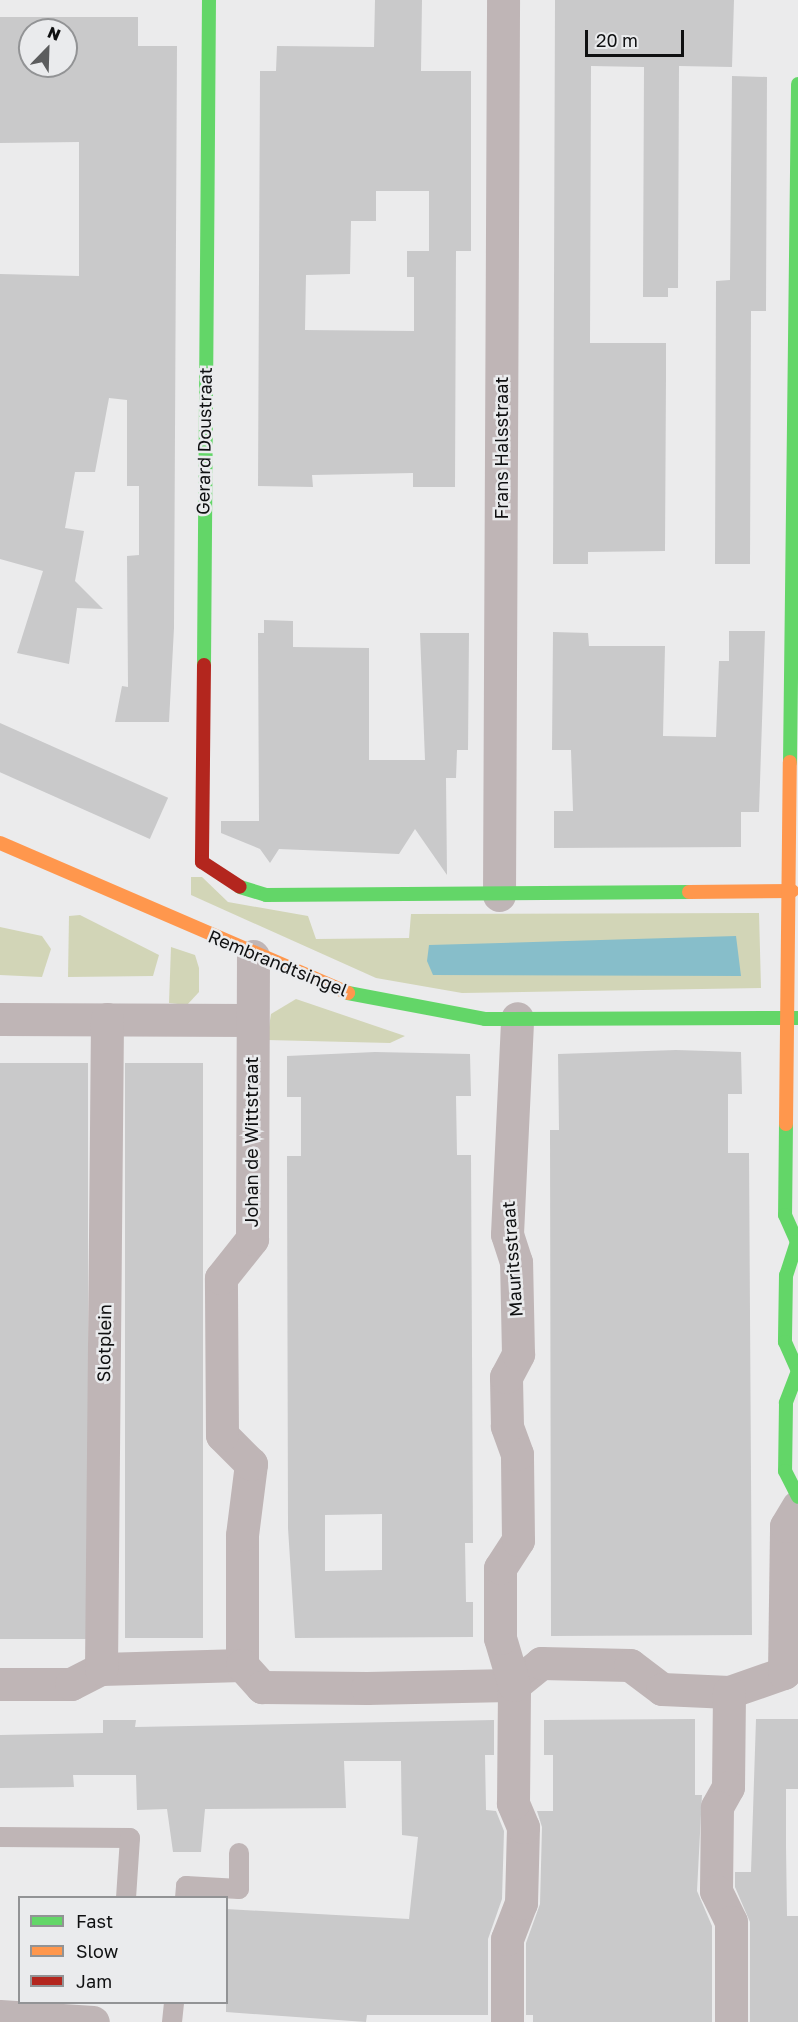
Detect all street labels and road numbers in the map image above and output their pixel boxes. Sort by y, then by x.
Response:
street label: Gerard Doustraat [192,367,216,515]
street label: Frans Halsstraat [490,377,512,519]
street label: Rembrandtsingel [205,925,351,1001]
street label: Johan de Wittstraat [240,1057,262,1227]
street label: Mauritsstraat [497,1200,527,1318]
street label: Slotplein [93,1304,115,1382]

